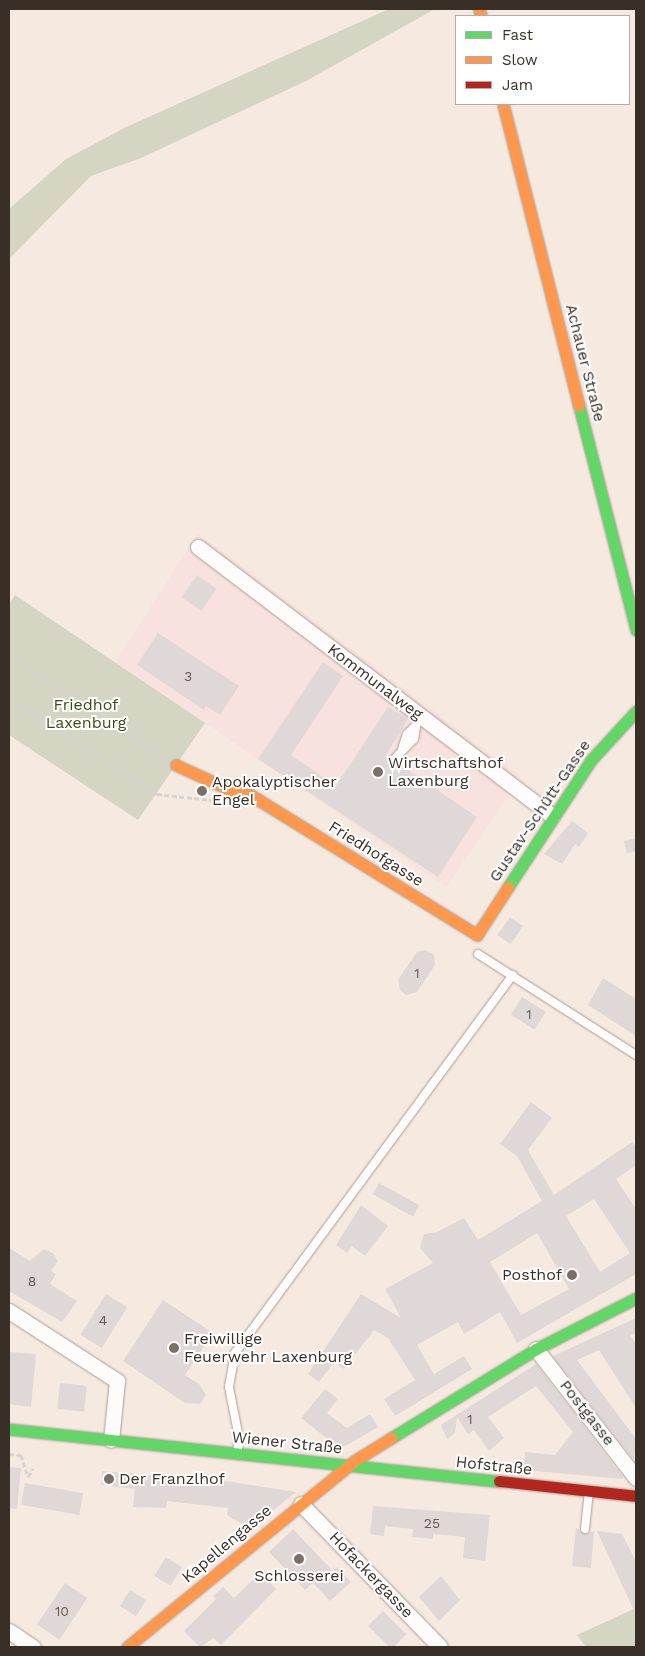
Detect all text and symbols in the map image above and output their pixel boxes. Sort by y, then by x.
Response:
legend [455,15,630,105]
text: Fast [502,26,533,44]
text: Slow [502,51,538,69]
text: Jam [502,76,533,94]
street label: Achauer Straße [561,302,609,424]
street label: Kommunalweg [324,640,426,724]
house number: 3 [184,668,192,684]
park label: Friedhof Laxenburg [46,695,126,733]
street label: Gustav-Schütt-Gasse [485,736,595,886]
place label: Wirtschaftshof Laxenburg [388,753,503,791]
marker: Wirtschaftshof Laxenburg [372,766,384,778]
place label: Apokalyptischer Engel [212,772,337,810]
marker: Apokalyptischer Engel [196,785,208,797]
street label: Friedhofgasse [325,817,427,891]
house number: 1 [414,965,420,981]
house number: 1 [526,1006,532,1022]
place label: Posthof [502,1265,562,1285]
marker: Posthof [566,1269,578,1281]
house number: 8 [28,1273,36,1289]
house number: 4 [99,1312,107,1328]
place label: Freiwillige Feuerwehr Laxenburg [184,1329,352,1367]
marker: Freiwillige Feuerwehr Laxenburg [168,1342,180,1354]
street label: Postgasse [555,1376,619,1450]
house number: 1 [467,1411,473,1427]
street label: Wiener Straße [231,1428,343,1458]
street label: Hofstraße [455,1452,533,1480]
place label: Der Franzlhof [119,1469,225,1489]
marker: Der Franzlhof [103,1473,115,1485]
street label: Kapellengasse [178,1501,276,1587]
house number: 25 [424,1515,440,1531]
street label: Hofackergasse [325,1528,417,1622]
marker: Schlosserei [293,1553,305,1565]
place label: Schlosserei [254,1566,344,1586]
house number: 10 [55,1603,69,1619]

